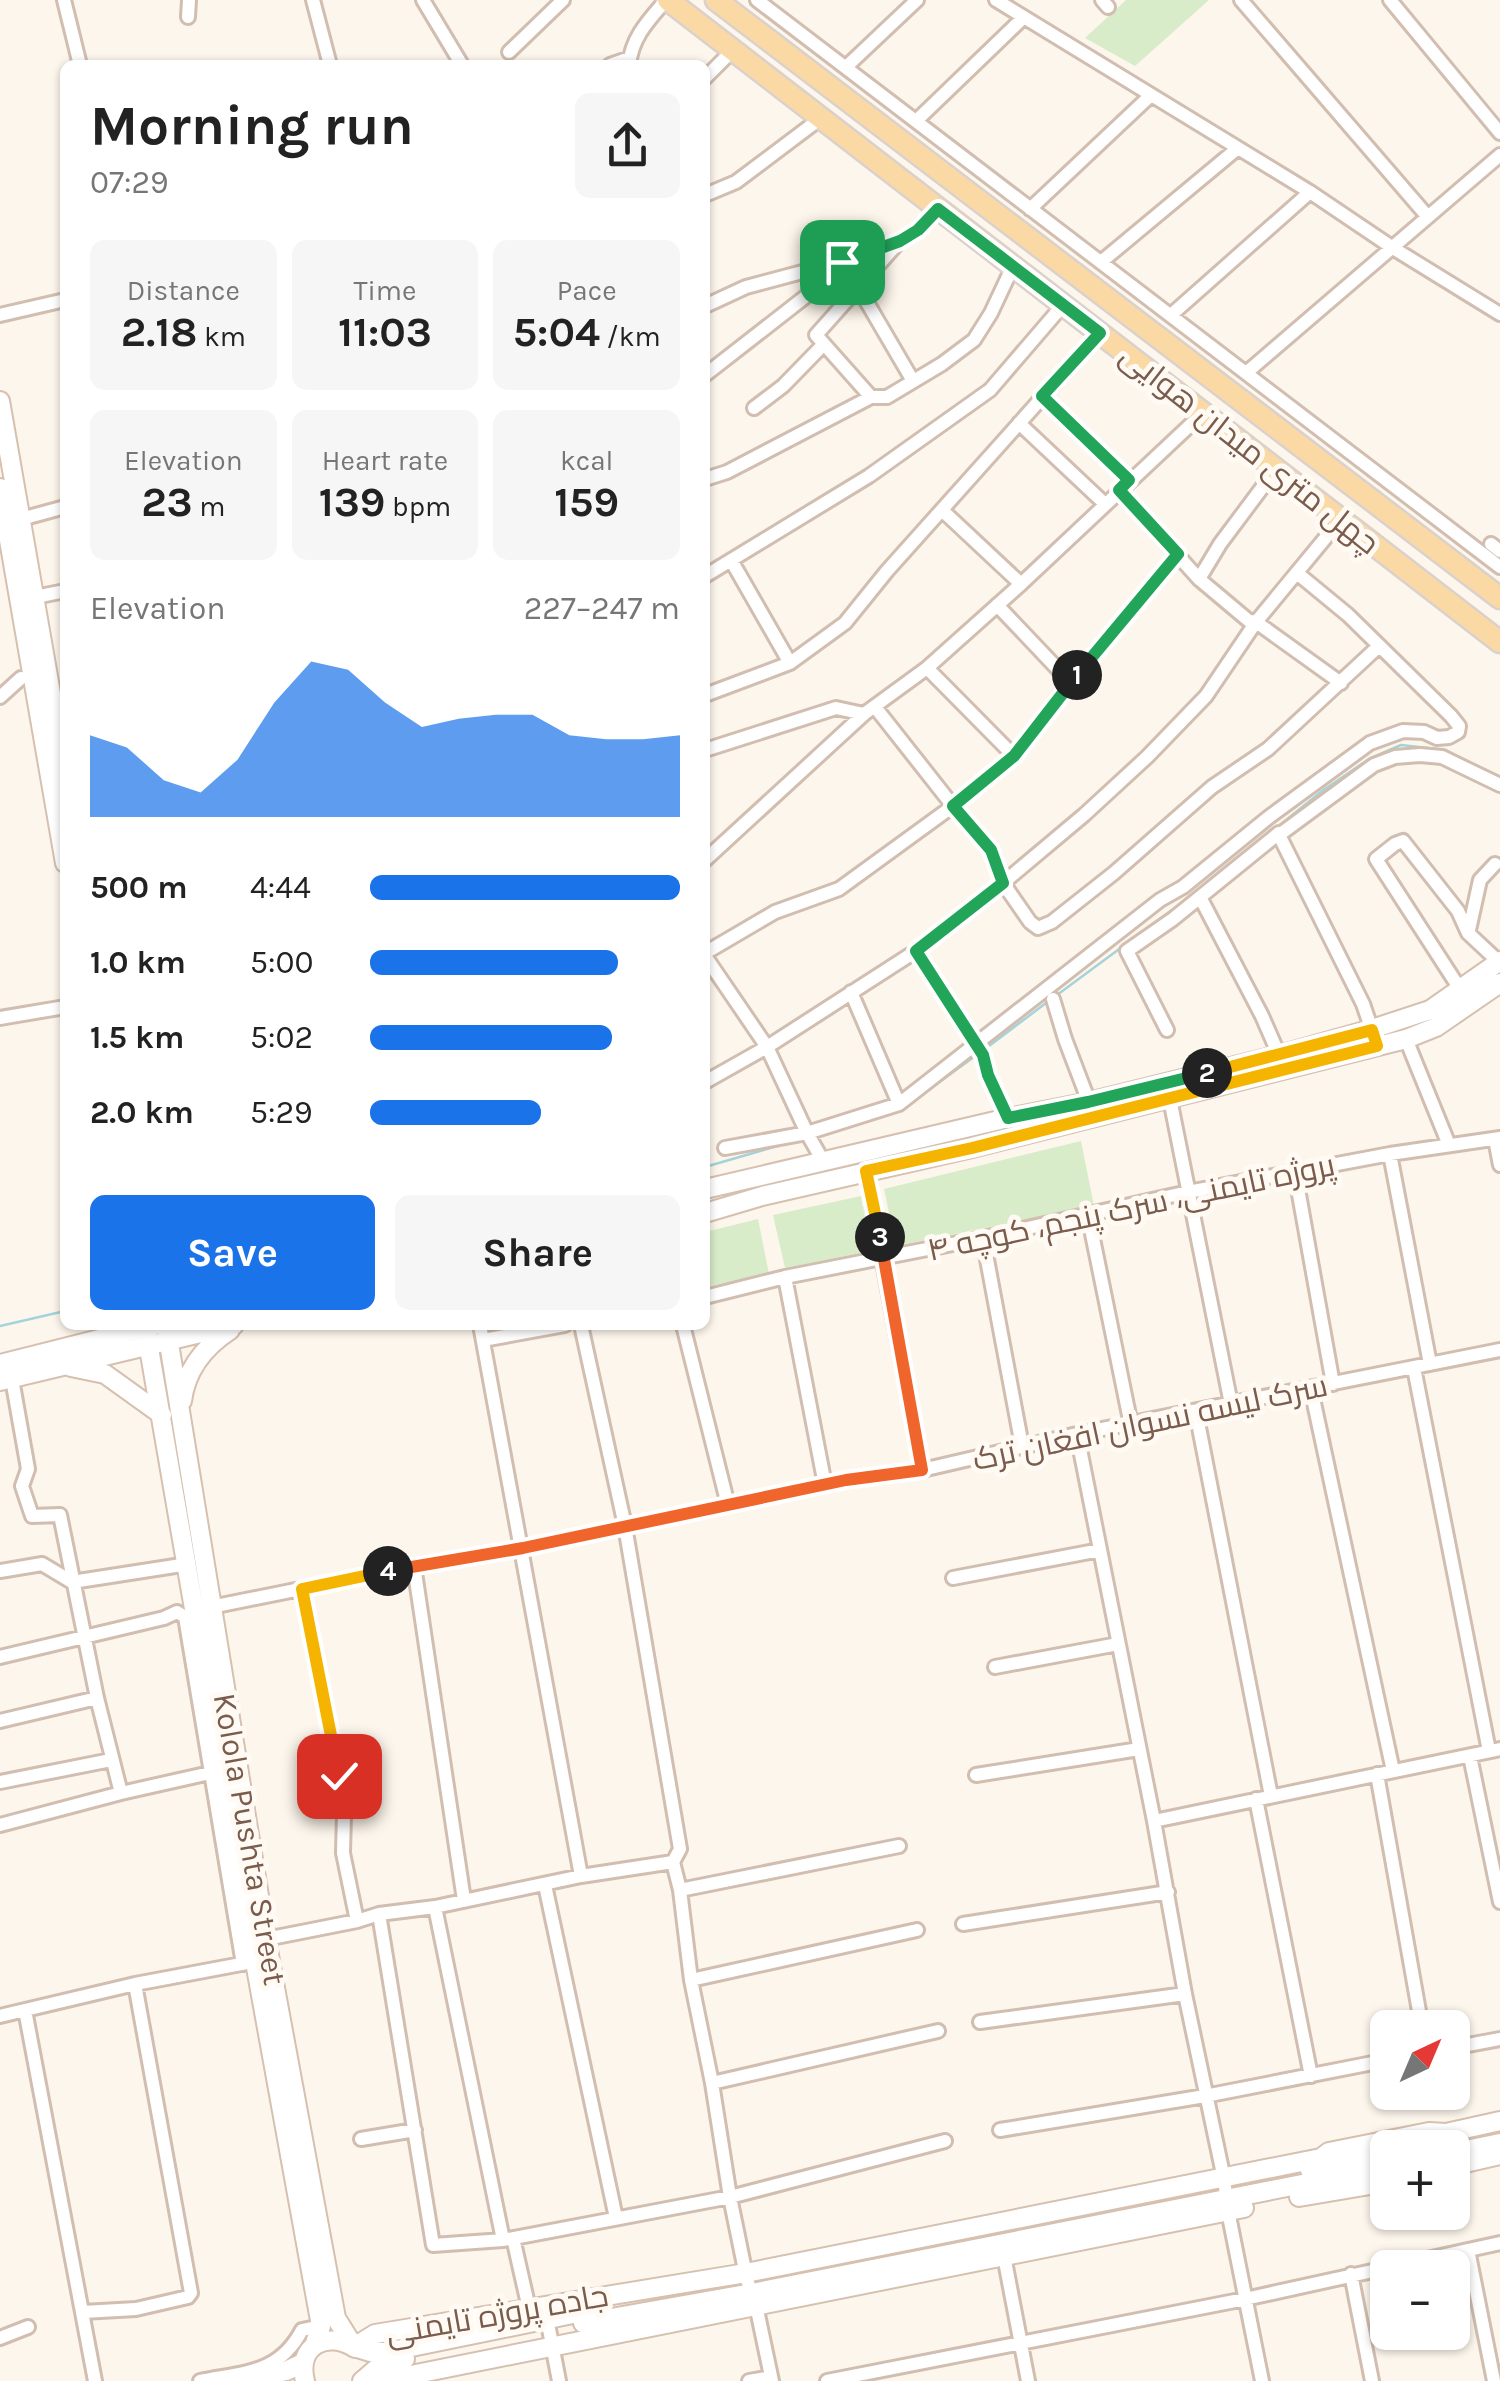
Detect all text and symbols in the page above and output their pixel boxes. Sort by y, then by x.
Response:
button: share [575,93,680,198]
text: Morning run [90,94,414,158]
text: 07:29 [90,164,169,201]
pin [800,220,885,305]
icon: arrive [815,235,870,290]
text: Distance [127,274,240,307]
text: Time [354,274,416,307]
text: Pace [557,274,617,307]
text: 2.18 [121,307,197,357]
text: 11:03 [338,307,432,357]
text: 5:04 [513,307,600,357]
text: km [197,320,246,353]
text: /km [600,320,661,353]
street label: چهل متری میدان هوایی [1112,337,1387,564]
text: Elevation [124,444,243,477]
text: Heart rate [322,444,448,477]
text: kcal [560,444,613,477]
text: 23 [141,477,193,527]
text: 139 [319,477,385,527]
text: 159 [554,477,619,527]
text: m [193,490,226,523]
text: bpm [385,490,451,523]
text: Elevation [90,590,225,627]
text: 227–247 m [524,590,680,627]
pin: 1 [1052,650,1102,700]
text: 1 [1072,658,1082,691]
text: 500 m [90,869,188,906]
text: 4:44 [250,869,311,906]
text: 1.0 km [90,944,186,981]
text: 5:00 [250,944,313,981]
text: 1.5 km [90,1019,184,1056]
text: 5:02 [250,1019,313,1056]
pin: 2 [1182,1048,1232,1098]
text: 2 [1199,1056,1215,1089]
text: 2.0 km [90,1094,194,1131]
text: 5:29 [250,1094,313,1131]
street label: پروژه تایمنی، سرک پنجم، کوچه ۴ [924,1146,1339,1272]
button: Save [90,1195,375,1310]
button: Share [395,1195,680,1310]
pin: 3 [855,1212,905,1262]
text: 3 [871,1220,889,1253]
street label: سرک لیسه نسوان افغان‌ ترک [969,1367,1331,1478]
pin: 4 [363,1546,413,1596]
text: 4 [380,1554,396,1587]
street label: Kolola Pushta Street [206,1690,293,1988]
pin [297,1734,382,1819]
icon: check [312,1749,367,1804]
north arrow [1370,2010,1470,2110]
map controls [1370,2010,1470,2350]
button: + [1370,2130,1470,2230]
button: − [1370,2250,1470,2350]
street label: جاده پروژه تایمنی [383,2277,611,2354]

